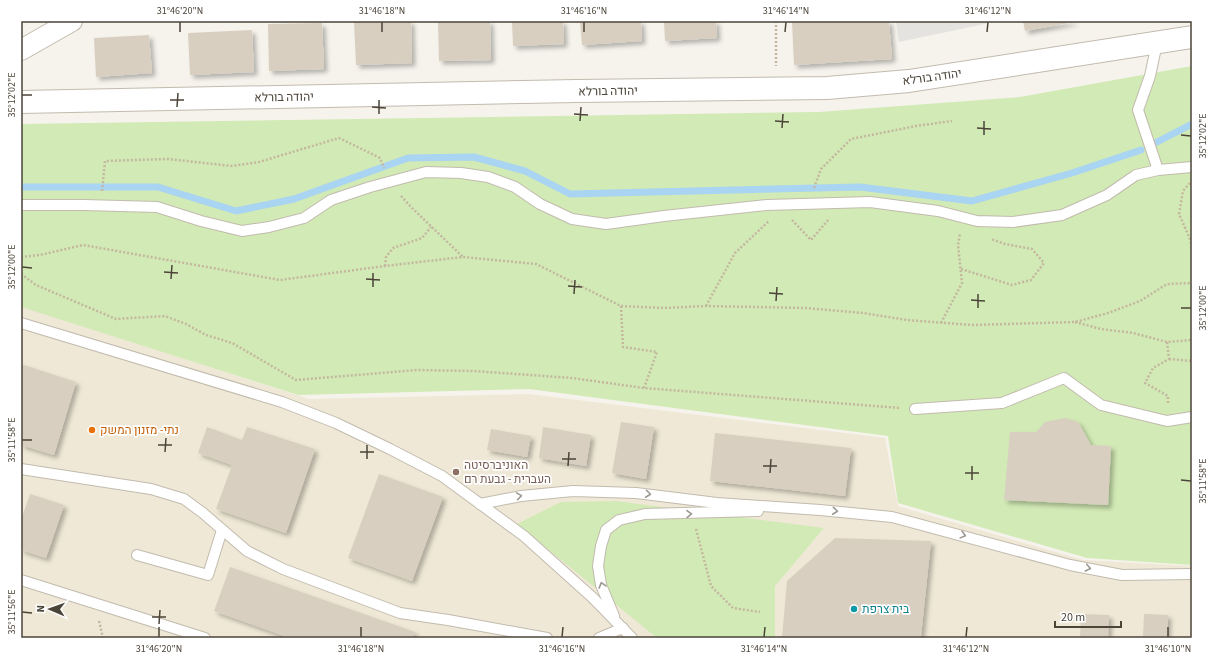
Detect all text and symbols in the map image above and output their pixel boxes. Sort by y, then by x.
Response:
text: 31°46'20"N [157,4,203,18]
text: 31°46'18"N [359,4,405,18]
text: 31°46'16"N [561,4,607,18]
text: 31°46'14"N [763,4,809,18]
text: 31°46'12"N [965,4,1011,18]
street label: יהודה בורלא [901,65,963,90]
text: 35°12'02"E [5,72,19,118]
street label: יהודה בורלא [578,82,638,101]
street label: יהודה בורלא [254,88,314,107]
text: 35°12'02"E [1196,113,1210,159]
text: 35°12'00"E [5,244,19,290]
text: 35°12'00"E [1196,285,1210,331]
text: 35°11'58"E [5,417,19,463]
place label: נתי- מזנון המשק [100,422,179,439]
marker: נתי- מזנון המשק [87,425,97,435]
place label: האוניברסיטה העברית - גבעת רם [464,457,551,488]
text: 35°11'58"E [1196,458,1210,504]
marker: האוניברסיטה העברית - גבעת רם [451,467,461,477]
one-way arrow [645,490,651,499]
one-way arrow [515,493,522,501]
one-way arrow [832,507,838,516]
one-way arrow [686,509,692,518]
one-way arrow [959,530,966,539]
one-way arrow [1085,564,1091,572]
one-way arrow [598,582,607,589]
text: 35°11'56"E [5,589,19,635]
north arrow [30,589,70,629]
place label: בית צרפת [862,601,910,618]
scale bar [1055,603,1121,629]
marker: בית צרפת [849,604,859,614]
text: N [33,605,48,613]
text: 20 m [1061,609,1085,626]
text: 31°46'20"N [136,642,182,656]
text: 31°46'18"N [338,642,384,656]
text: 31°46'16"N [539,642,585,656]
text: 31°46'14"N [741,642,787,656]
text: 31°46'12"N [943,642,989,656]
text: 31°46'10"N [1145,642,1191,656]

